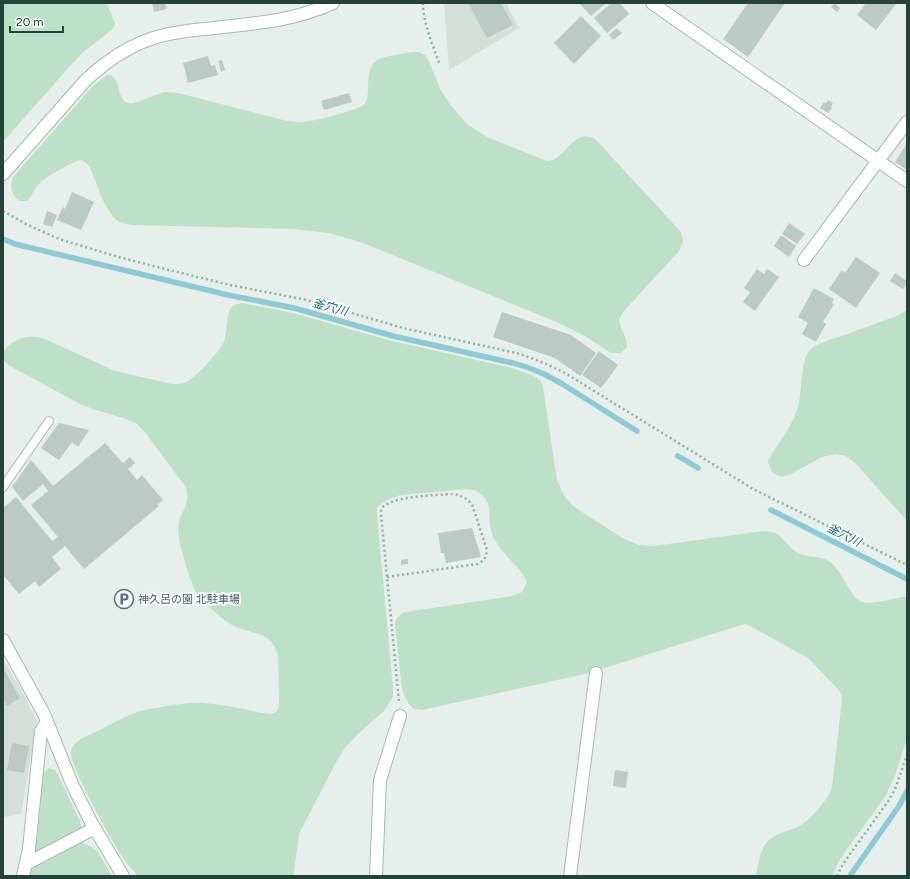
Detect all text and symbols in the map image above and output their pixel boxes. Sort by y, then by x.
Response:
scale bar [10,8,63,34]
text: 20 m [16,15,44,29]
water label: 釜穴川 [311,295,351,319]
water label: 釜穴川 [825,521,865,550]
parking icon: 神久呂の園 北駐車場 [113,588,135,610]
place label: 神久呂の園 北駐車場 [138,593,240,606]

